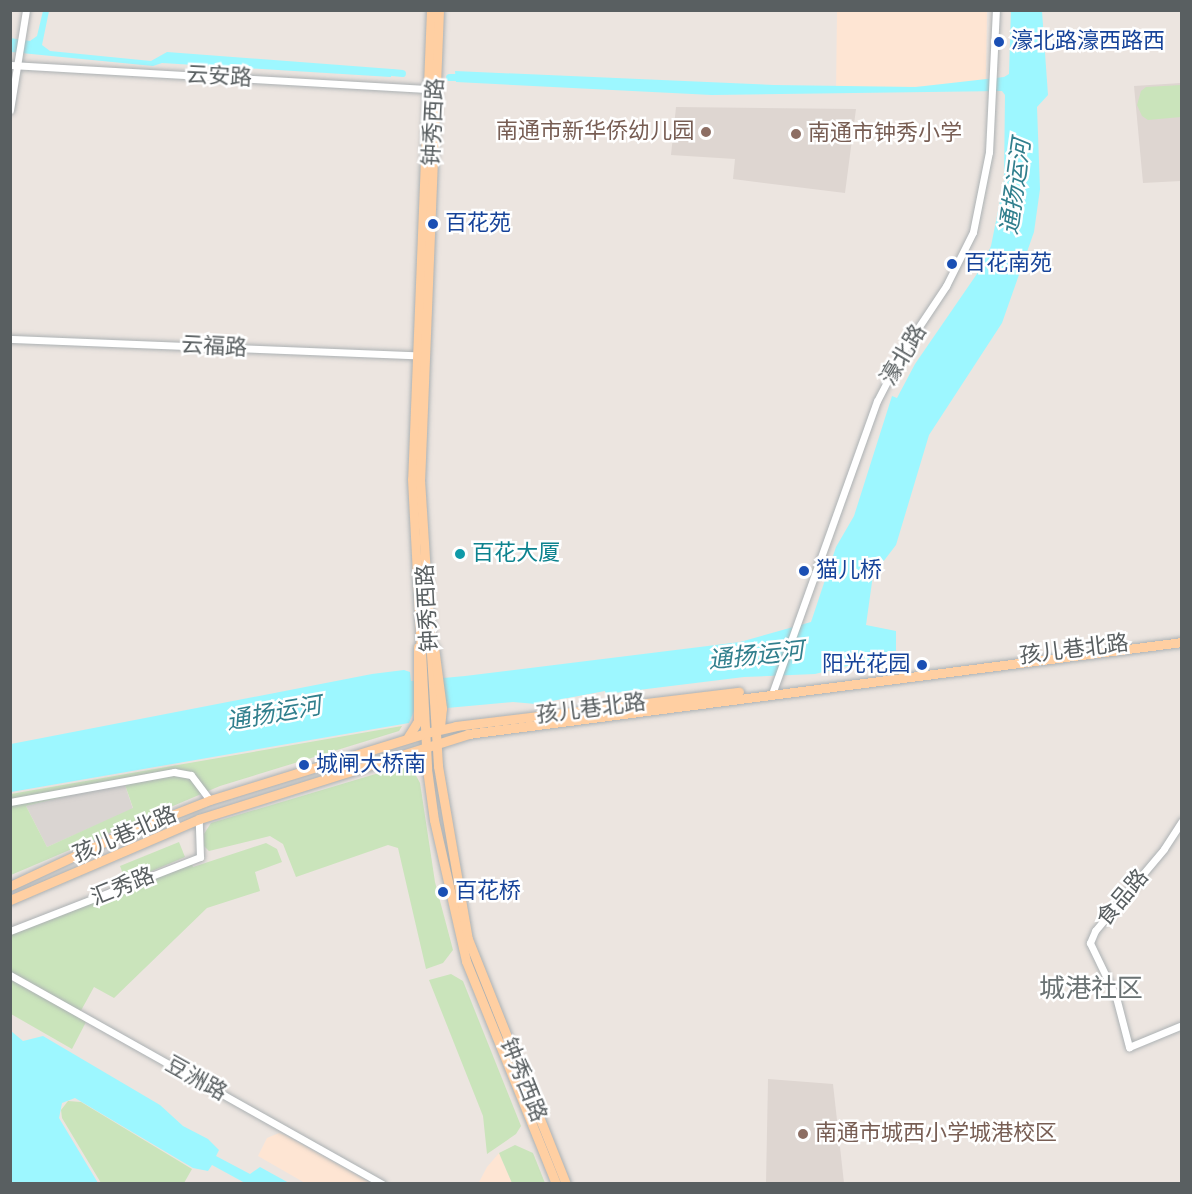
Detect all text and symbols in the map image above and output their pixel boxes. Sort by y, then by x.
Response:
place label: 濠北路濠西路西 [1011,29,1165,55]
marker: 濠北路濠西路西 [992,35,1006,49]
street label: 云安路 [185,62,253,92]
street label: 钟秀西路 [419,77,449,167]
place label: 南通市新华侨幼儿园 [496,119,694,145]
place label: 南通市钟秀小学 [808,121,962,147]
marker: 南通市新华侨幼儿园 [699,125,713,139]
marker: 南通市钟秀小学 [789,127,803,141]
water label: 通扬运河 [996,137,1038,237]
place label: 百花苑 [445,211,511,237]
marker: 百花苑 [426,217,440,231]
place label: 百花南苑 [964,251,1052,277]
marker: 百花南苑 [945,257,959,271]
street label: 濠北路 [876,320,932,390]
street label: 云福路 [180,332,248,362]
place label: 百花大厦 [472,541,560,567]
marker: 百花大厦 [453,547,467,561]
place label: 猫儿桥 [816,558,882,584]
street label: 钟秀西路 [413,563,443,653]
marker: 猫儿桥 [797,564,811,578]
street label: 孩儿巷北路 [1018,630,1130,670]
water label: 通扬运河 [707,638,805,676]
place label: 阳光花园 [822,652,910,678]
marker: 阳光花园 [915,658,929,672]
street label: 孩儿巷北路 [535,689,647,729]
water label: 通扬运河 [224,692,324,738]
place label: 城闸大桥南 [316,752,426,778]
marker: 城闸大桥南 [297,758,311,772]
street label: 孩儿巷北路 [69,801,181,869]
street label: 汇秀路 [87,862,159,912]
street label: 食品路 [1092,864,1154,932]
place label: 百花桥 [455,879,521,905]
marker: 百花桥 [436,885,450,899]
district label: 城港社区 [1039,974,1143,1006]
street label: 钟秀西路 [494,1034,552,1126]
street label: 豆洲路 [161,1051,231,1107]
place label: 南通市城西小学城港校区 [815,1121,1057,1147]
marker: 南通市城西小学城港校区 [796,1127,810,1141]

